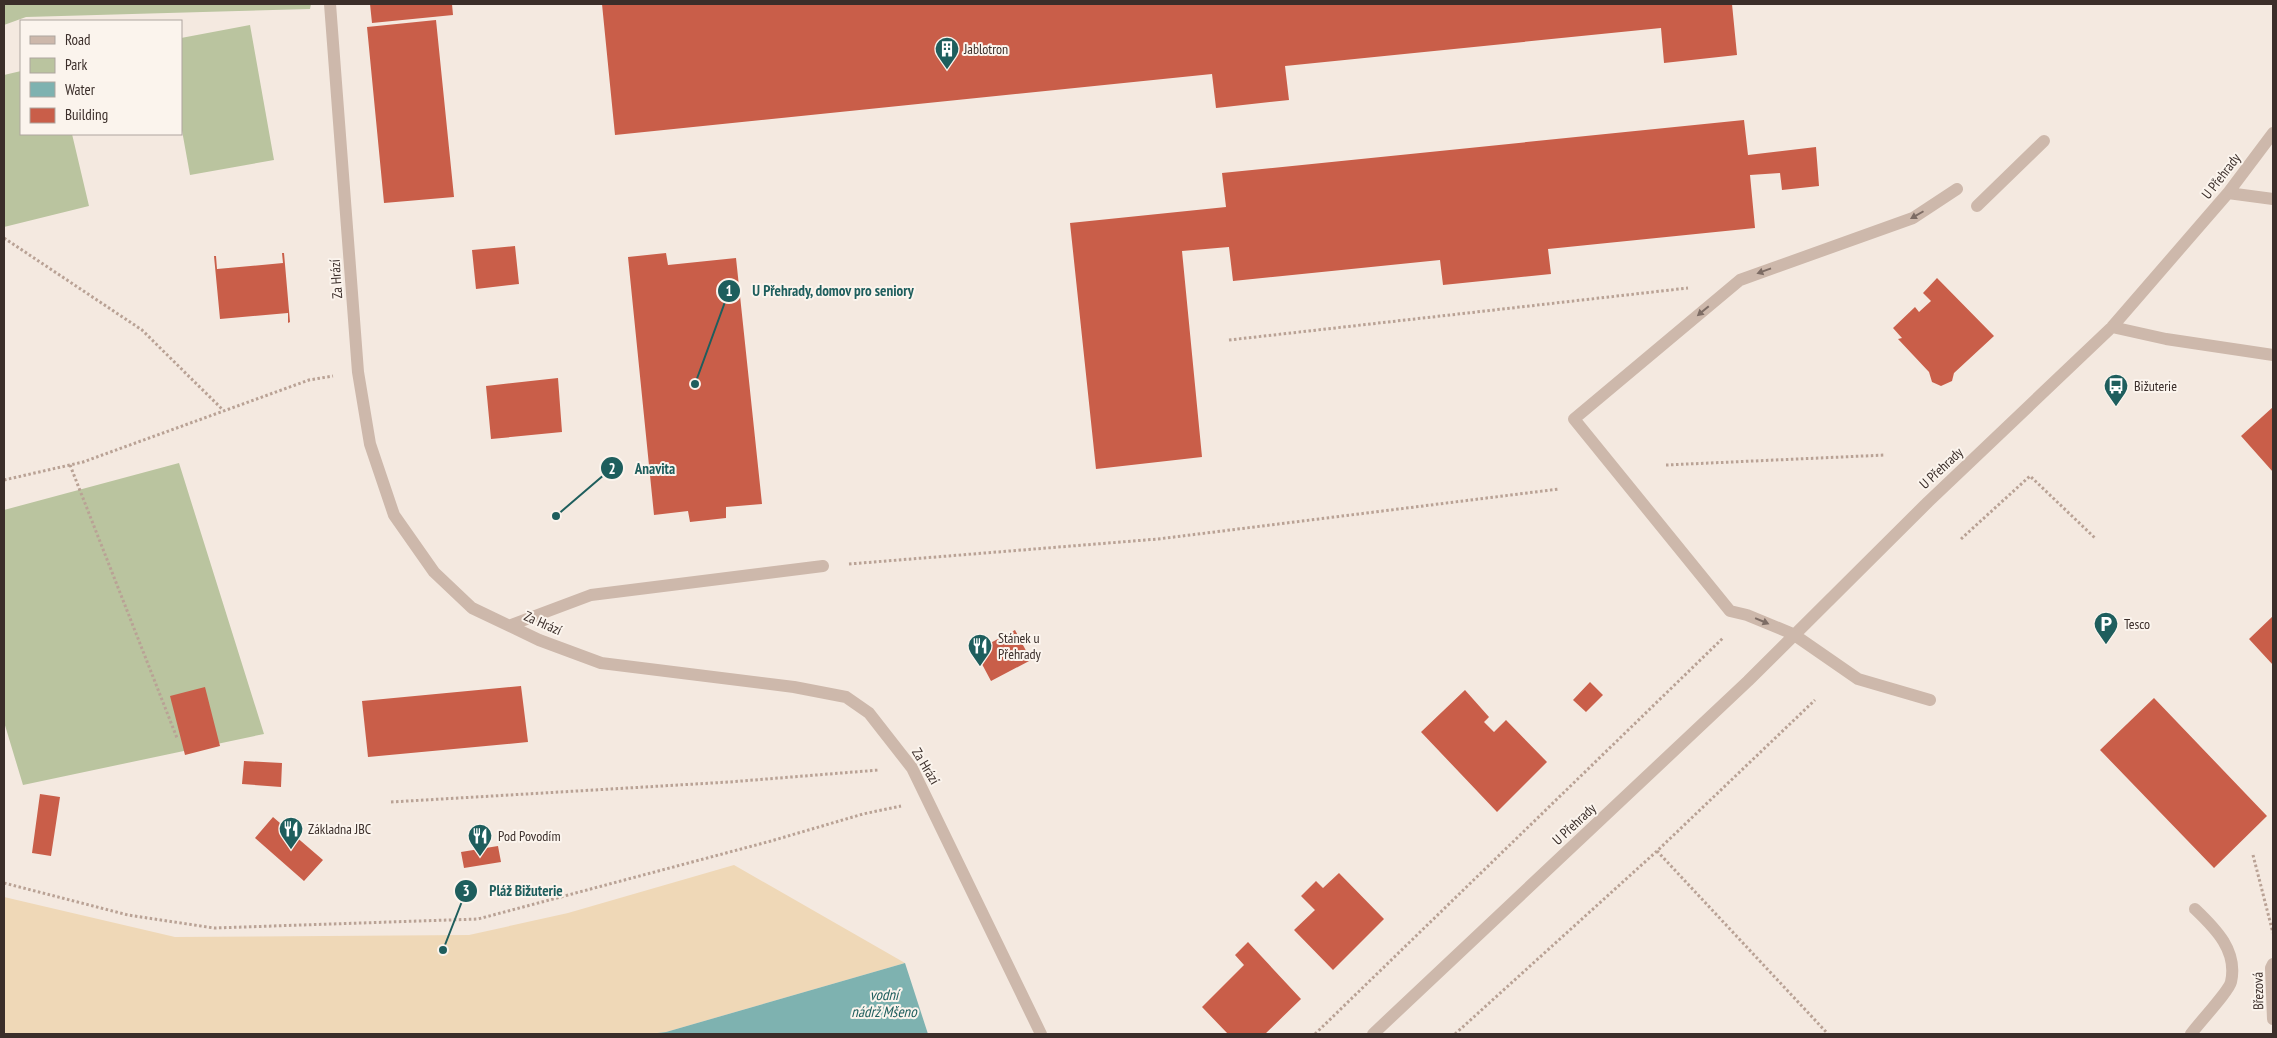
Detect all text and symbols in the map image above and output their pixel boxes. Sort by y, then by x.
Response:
legend [20,20,182,135]
text: Road [65,30,91,49]
building icon: Jablotron [934,36,960,70]
place label: Jablotron [963,40,1008,58]
text: Park [65,55,87,74]
text: Water [65,80,96,99]
text: Building [65,105,108,124]
street label: U Přehrady [2198,149,2245,202]
one-way arrow [1910,211,1923,220]
street label: Za Hrází [326,259,346,299]
one-way arrow [1757,268,1772,275]
callout: U Přehrady, domov pro seniory [716,276,924,306]
text: 1 [725,281,733,300]
text: U Přehrady, domov pro seniory [752,281,915,300]
one-way arrow [1697,306,1710,317]
bus stop icon: Bižuterie [2103,373,2129,407]
place label: Bižuterie [2134,377,2177,395]
street label: U Přehrady [1915,443,1967,493]
callout: Anavita [600,453,685,483]
text: 2 [608,459,616,478]
text: Anavita [634,459,675,478]
street label: Za Hrází [521,607,565,639]
parking icon: Tesco [2093,611,2119,645]
place label: Tesco [2124,615,2150,633]
one-way arrow [1755,618,1769,626]
place label: Stánek u Přehrady [998,629,1042,663]
restaurant icon: Stánek u Přehrady [967,633,993,667]
street label: Za Hrází [908,744,944,788]
street label: U Přehrady [1548,799,1600,849]
restaurant icon: Základna JBC [278,816,304,850]
place label: Základna JBC [308,820,372,838]
restaurant icon: Pod Povodím [467,823,493,857]
place label: Pod Povodím [498,827,561,845]
callout: Pláž Bižuterie [454,876,573,906]
text: 3 [462,881,470,900]
text: Pláž Bižuterie [489,881,563,900]
street label: Březová [2249,972,2267,1010]
water label: vodní nádrž Mšeno [851,985,918,1021]

